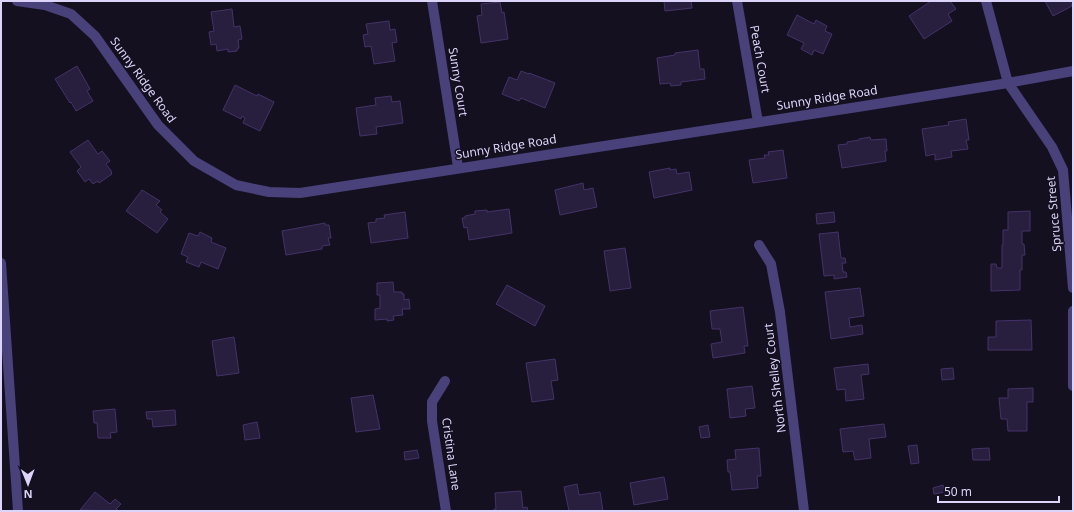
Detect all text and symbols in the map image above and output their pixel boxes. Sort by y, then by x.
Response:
street label: Peach Court [746,24,775,95]
street label: Sunny Ridge Road [107,33,180,126]
street label: Sunny Court [445,46,472,118]
street label: Sunny Ridge Road [775,81,879,114]
street label: Sunny Ridge Road [454,130,558,163]
street label: Spruce Street [1042,175,1065,252]
street label: North Shelley Court [759,322,790,434]
street label: Cristina Lane [438,416,465,492]
north arrow [8,464,48,504]
scale bar [938,478,1059,504]
text: 50 m [944,483,972,500]
text: N [24,487,33,502]

